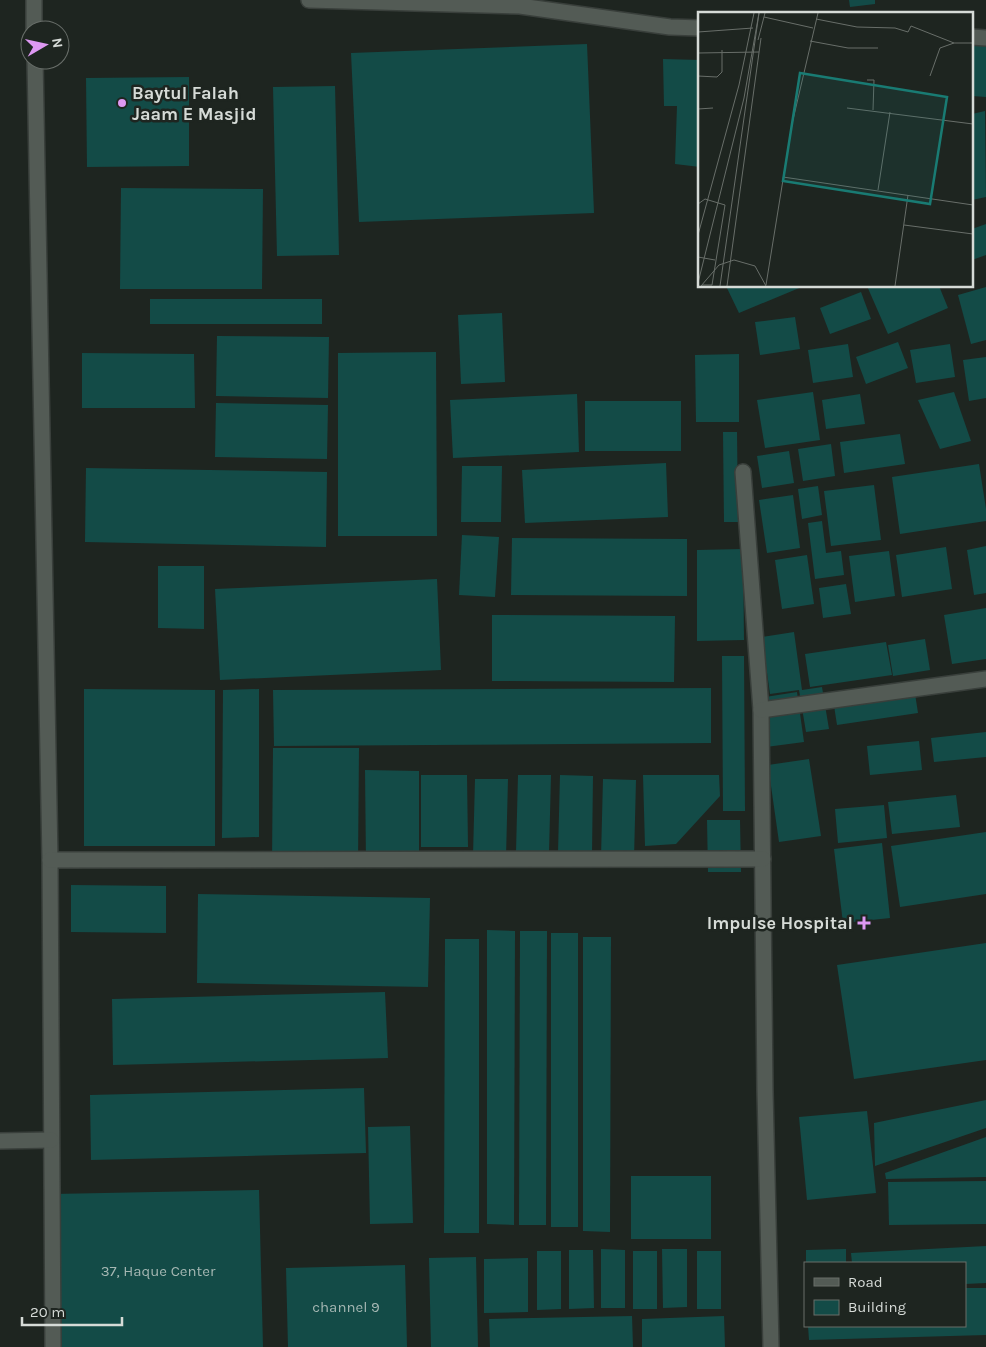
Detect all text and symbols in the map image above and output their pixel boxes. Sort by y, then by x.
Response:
inset map [698,12,974,288]
north arrow [20,20,70,70]
text: N [48,37,67,49]
place label: Baytul Falah Jaam E Masjid [132,82,257,125]
marker: Baytul Falah Jaam E Masjid [116,97,128,109]
place label: Impulse Hospital [707,912,853,934]
marker: Impulse Hospital [857,916,871,930]
house number: 37, Haque Center [101,1262,216,1280]
legend [804,1262,966,1327]
text: Road [848,1273,883,1291]
scale bar [22,1294,122,1326]
house number: channel 9 [312,1298,380,1316]
text: Building [848,1298,906,1316]
text: 20 m [30,1303,65,1321]

